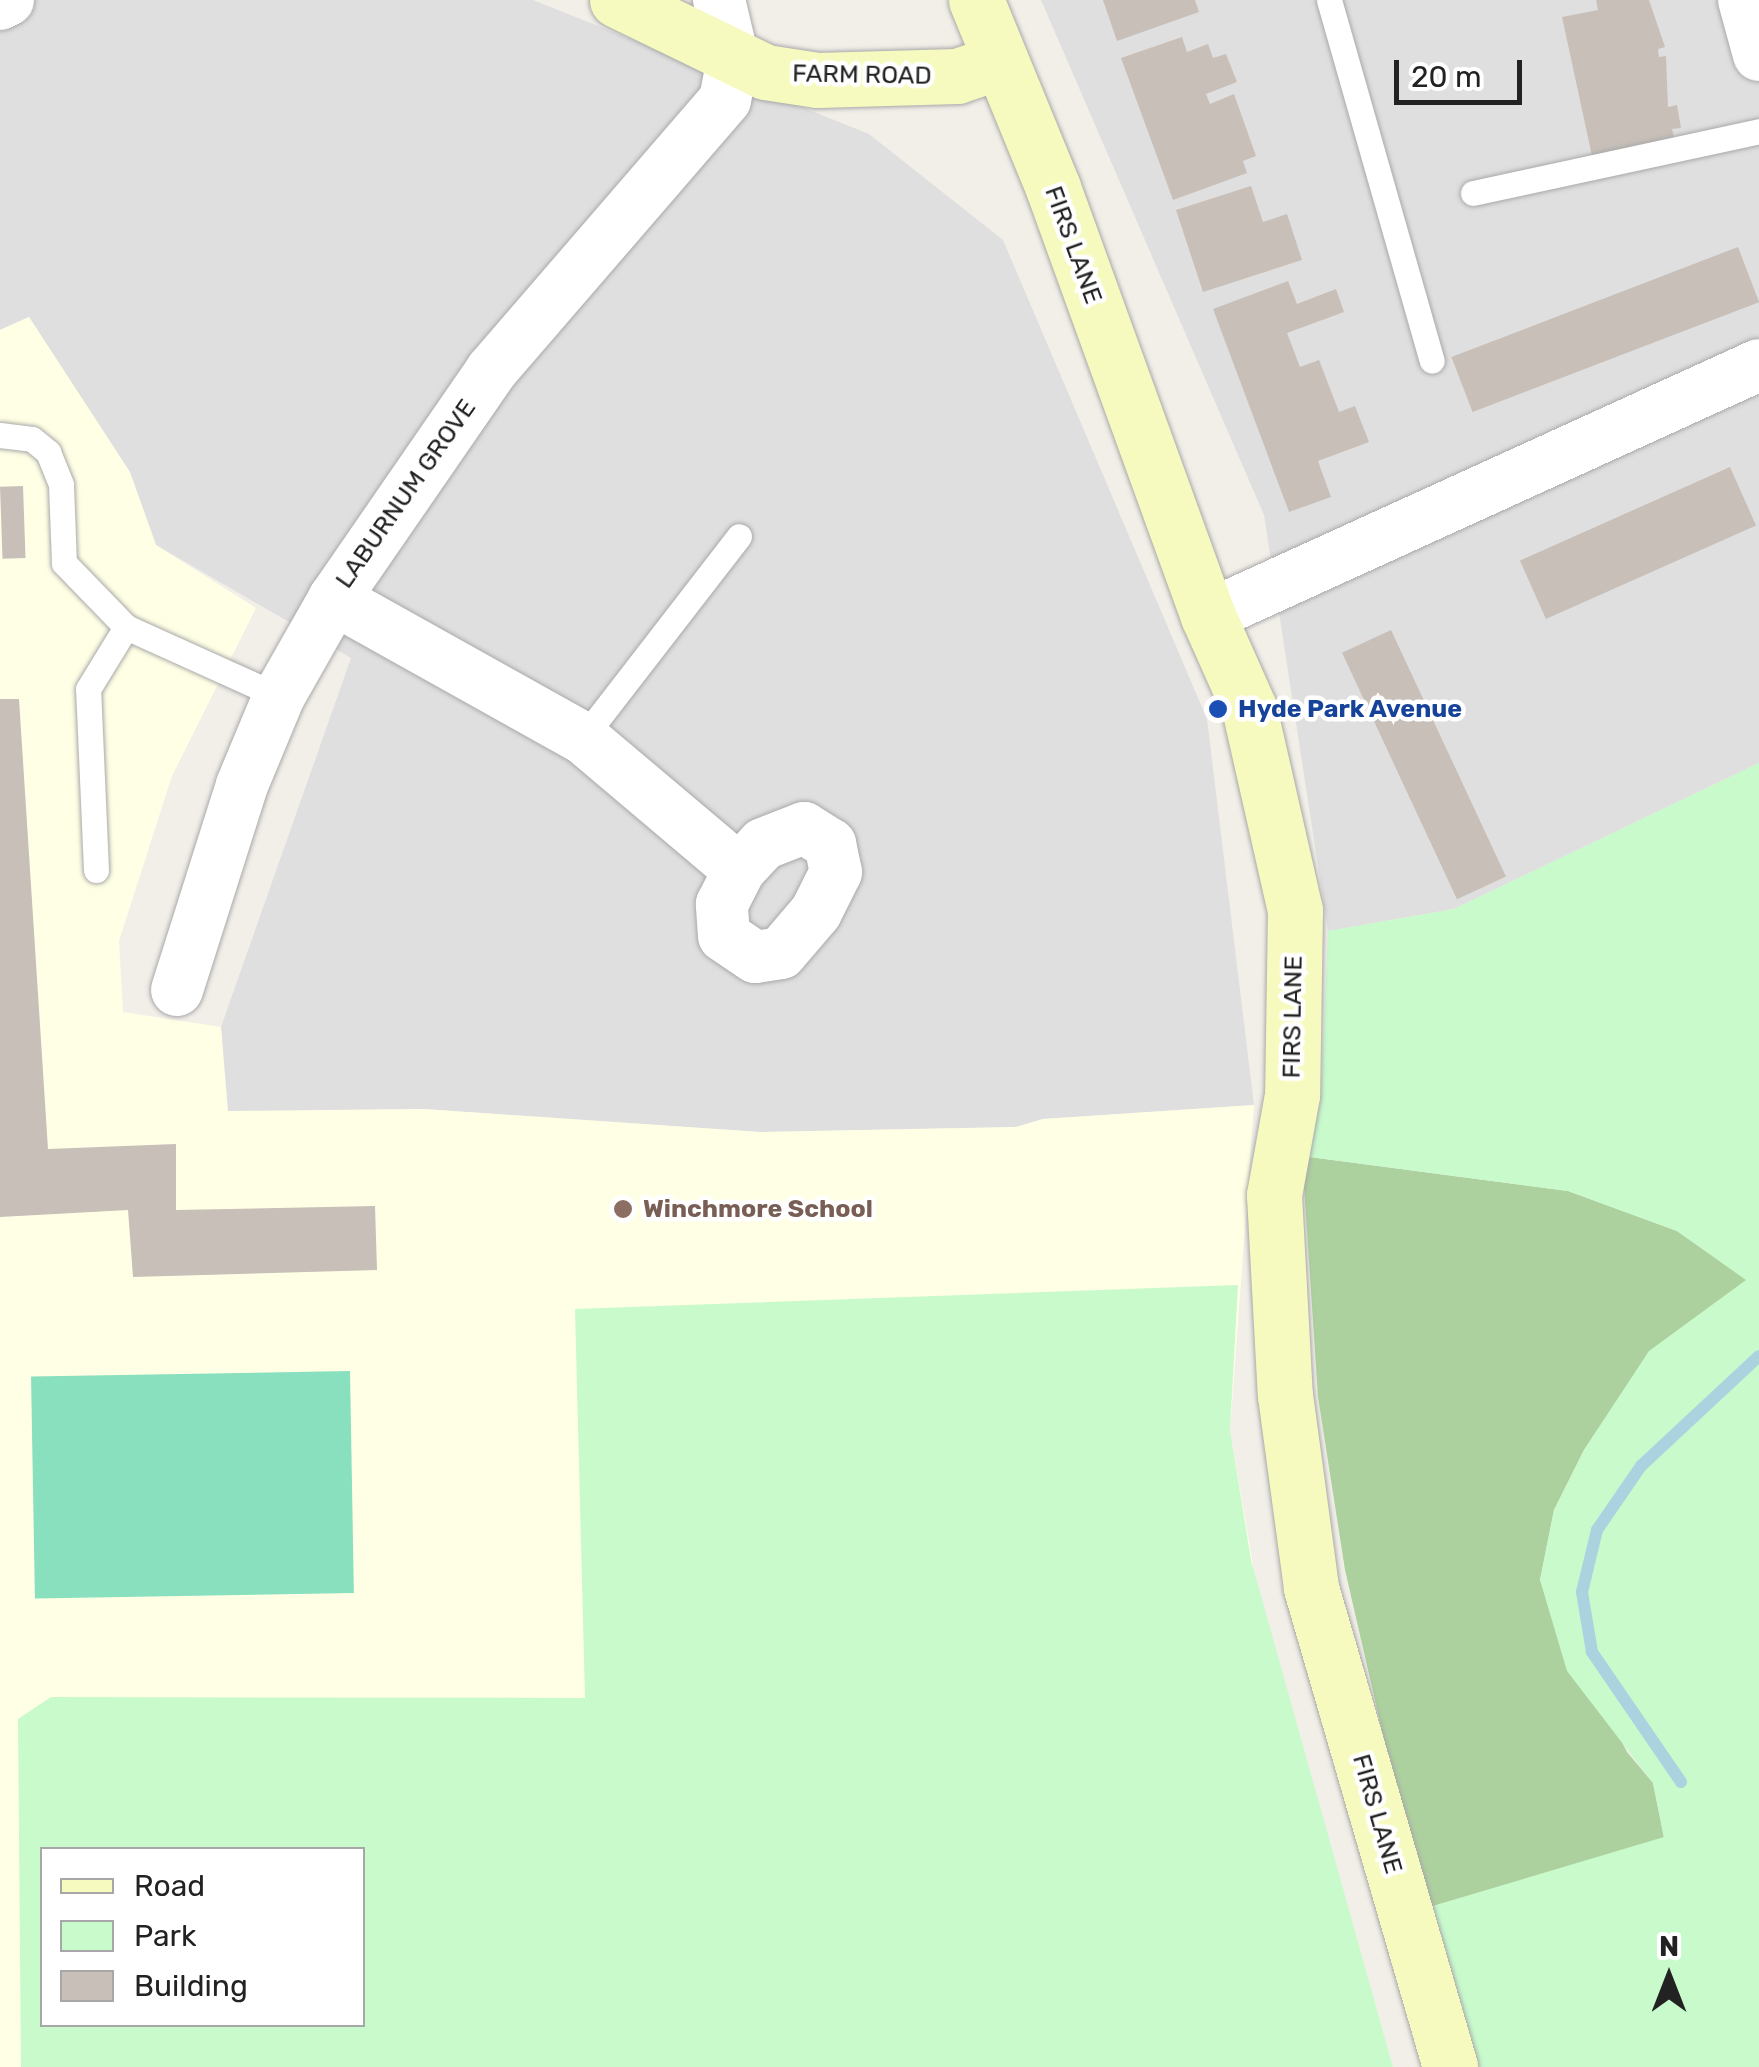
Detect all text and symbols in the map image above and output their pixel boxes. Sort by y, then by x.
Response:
scale bar [1399,40,1526,102]
street label: FARM ROAD [792,59,932,91]
text: 20 m [1411,59,1482,95]
street label: FIRS LANE [1038,182,1108,308]
street label: LABURNUM GROVE [330,394,482,594]
place label: Hyde Park Avenue [1238,694,1463,724]
marker: Hyde Park Avenue [1207,698,1229,720]
street label: FIRS LANE [1277,955,1309,1079]
place label: Winchmore School [643,1194,873,1224]
marker: Winchmore School [612,1198,634,1220]
street label: FIRS LANE [1346,1751,1408,1877]
legend [40,1847,365,2027]
text: Road [134,1868,205,1904]
text: Park [134,1918,196,1954]
north arrow [1619,1927,1719,2027]
text: N [1659,1930,1679,1963]
text: Building [134,1968,248,2004]

